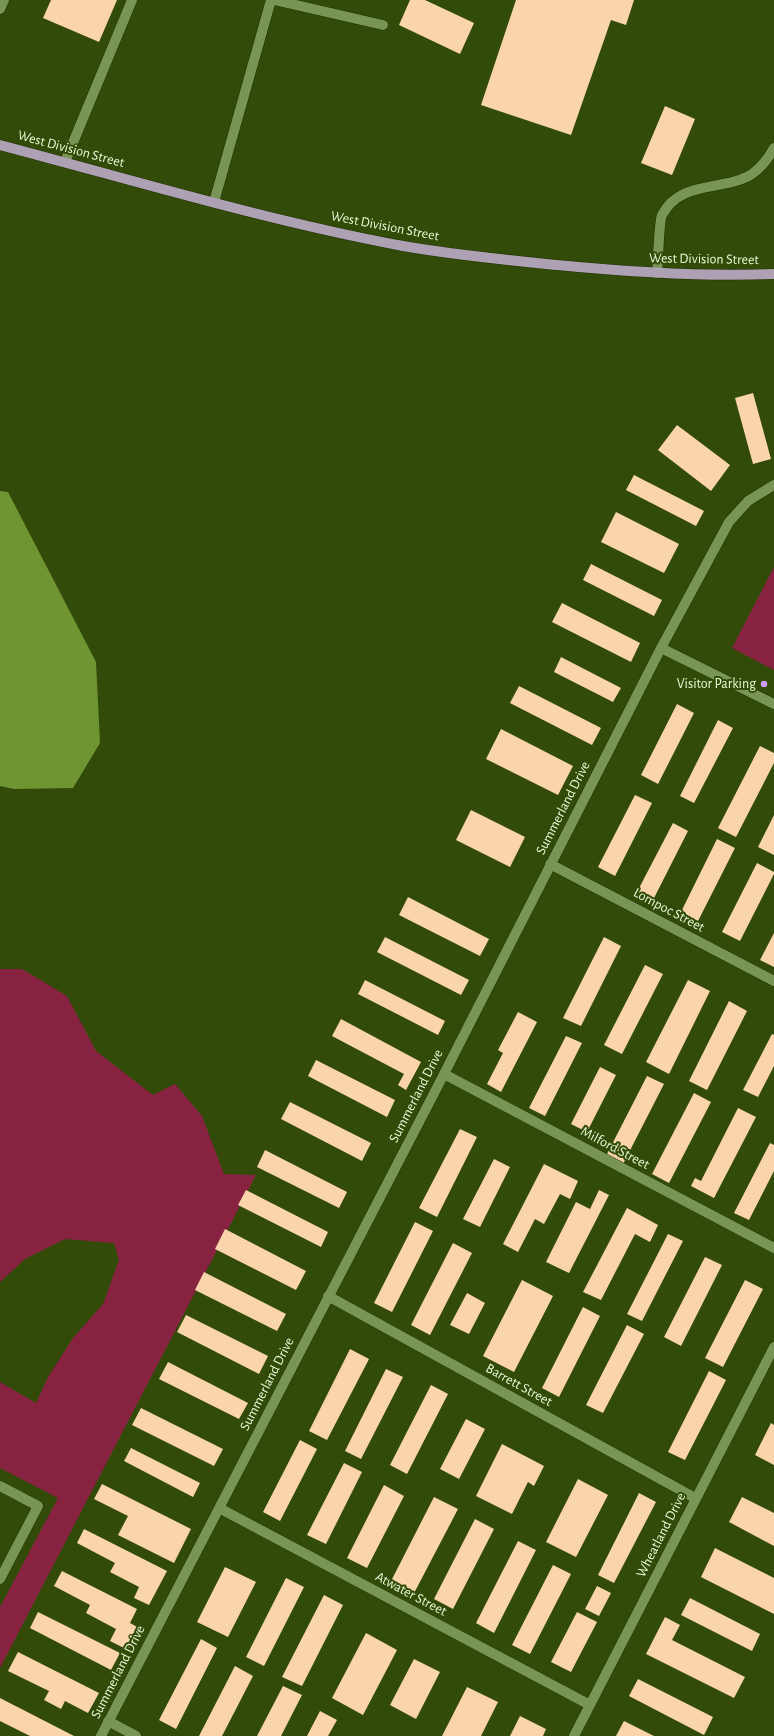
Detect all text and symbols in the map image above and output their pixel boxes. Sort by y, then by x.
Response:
street label: West Division Street [16,127,126,171]
street label: West Division Street [329,207,441,245]
street label: West Division Street [649,250,759,268]
place label: Visitor Parking [677,676,756,692]
marker: Visitor Parking [759,679,769,689]
street label: Summerland Drive [532,759,594,857]
street label: Lompoc Street [631,884,707,936]
street label: Summerland Drive [385,1047,447,1145]
street label: Milford Street [578,1123,652,1173]
street label: Summerland Drive [236,1335,298,1433]
street label: Barrett Street [483,1360,555,1410]
street label: Wheatland Drive [632,1490,690,1580]
street label: Atwater Street [372,1568,450,1620]
street label: Summerland Drive [87,1623,149,1721]

